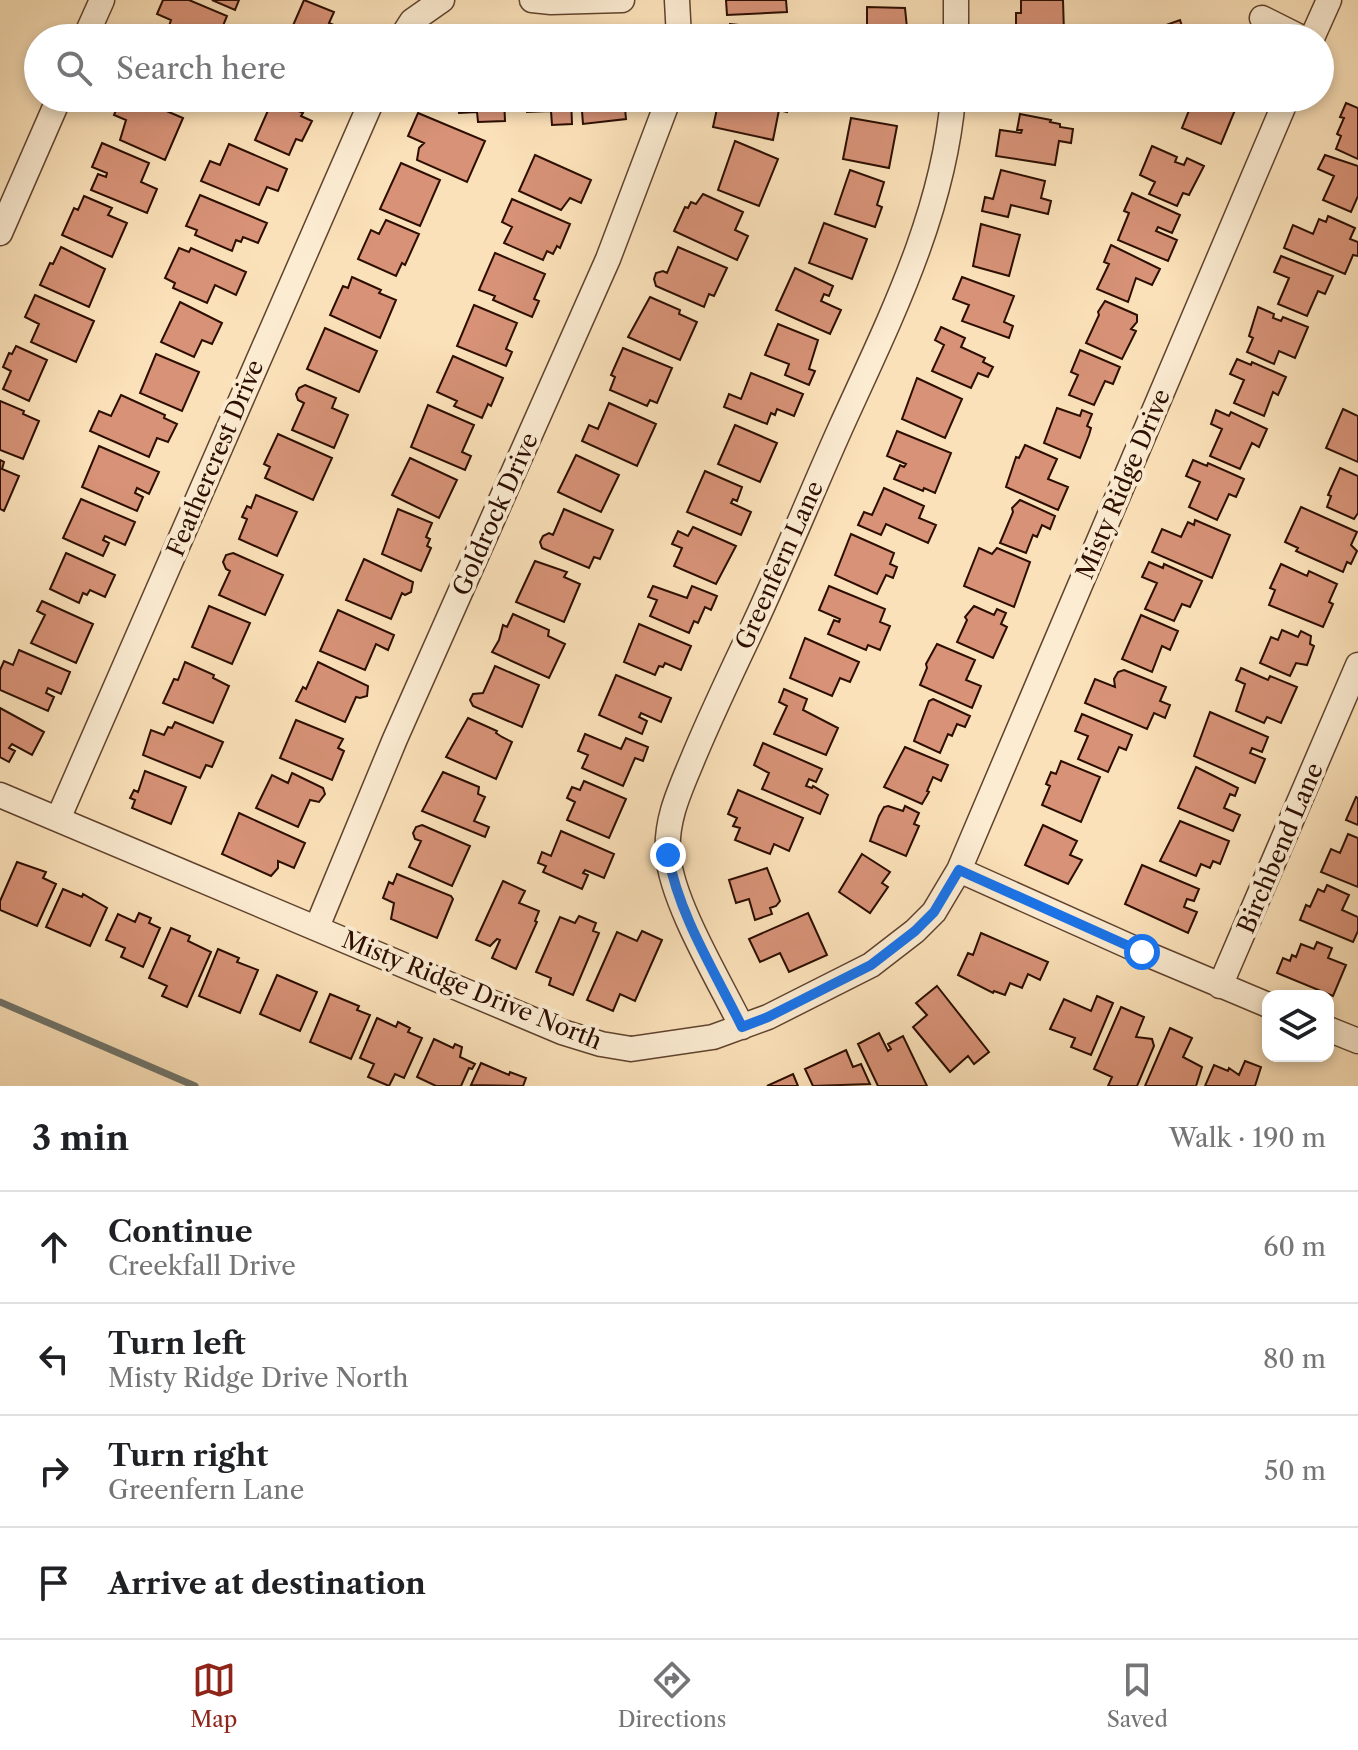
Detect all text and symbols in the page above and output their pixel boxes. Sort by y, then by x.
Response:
search box [24,24,1334,112]
icon: search [52,46,96,90]
text: Search here [116,50,286,87]
street label: Feathercrest Drive [160,355,270,561]
street label: Misty Ridge Drive [1070,385,1176,583]
street label: Goldrock Drive [446,428,544,600]
street label: Greenfern Lane [729,476,829,654]
street label: Birchbend Lane [1231,758,1329,938]
route end [650,837,686,873]
street label: Misty Ridge Drive North [338,925,606,1055]
route start [1124,934,1160,970]
map controls [1262,990,1334,1062]
button: layers [1262,990,1334,1062]
text: 3 min [32,1117,129,1159]
text: Walk · 190 m [1169,1122,1326,1154]
text: Continue [108,1213,253,1250]
icon: ahead [32,1225,76,1269]
text: 60 m [1263,1231,1326,1263]
text: Creekfall Drive [108,1250,296,1282]
text: Turn left [108,1325,245,1362]
icon: left [32,1337,76,1381]
text: 80 m [1263,1343,1326,1375]
text: Misty Ridge Drive North [108,1362,409,1394]
text: Turn right [108,1437,268,1474]
icon: right [32,1449,76,1493]
text: 50 m [1264,1455,1326,1487]
text: Greenfern Lane [108,1474,304,1506]
icon: arrive [32,1561,76,1605]
text: Arrive at destination [108,1565,426,1602]
tab: Map [190,1658,237,1733]
tab: Directions [618,1658,726,1733]
tab: Saved [1107,1658,1168,1733]

